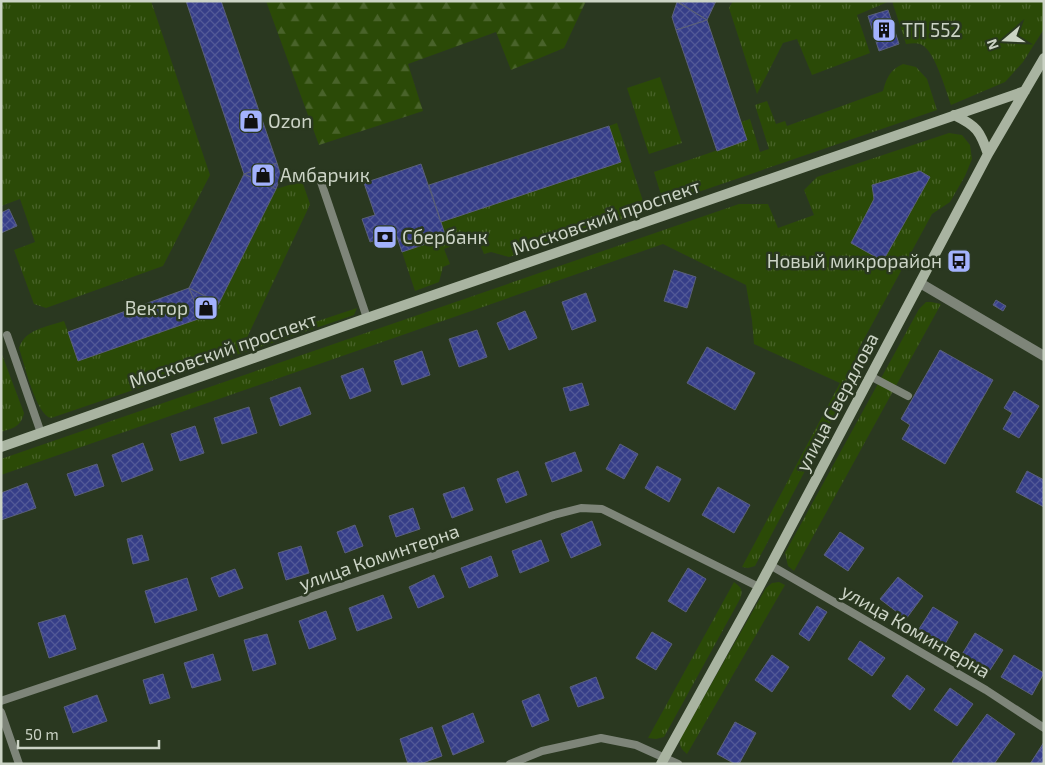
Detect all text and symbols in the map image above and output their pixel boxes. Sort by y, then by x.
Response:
north arrow [980,15,1030,65]
building icon: ТП 552 [871,17,897,43]
place label: ТП 552 [902,18,961,41]
text: N [983,37,1002,52]
shop icon: Ozon [238,108,264,134]
place label: Ozon [268,109,312,132]
shop icon: Амбарчик [250,162,276,188]
place label: Амбарчик [280,163,370,186]
street label: Московский проспект [509,174,703,260]
bank icon: Сбербанк [372,224,398,250]
place label: Сбербанк [402,225,488,248]
bus stop icon: Новый микрорайон [946,248,972,274]
place label: Новый микрорайон [767,249,942,272]
shop icon: Вектор [193,295,219,321]
place label: Вектор [125,296,188,319]
street label: Московский проспект [126,307,320,393]
street label: улица Свердлова [790,329,884,475]
street label: улица Коминтерна [296,518,462,596]
street label: улица Коминтерна [837,579,995,683]
scale bar [18,718,159,750]
text: 50 m [25,725,59,743]

